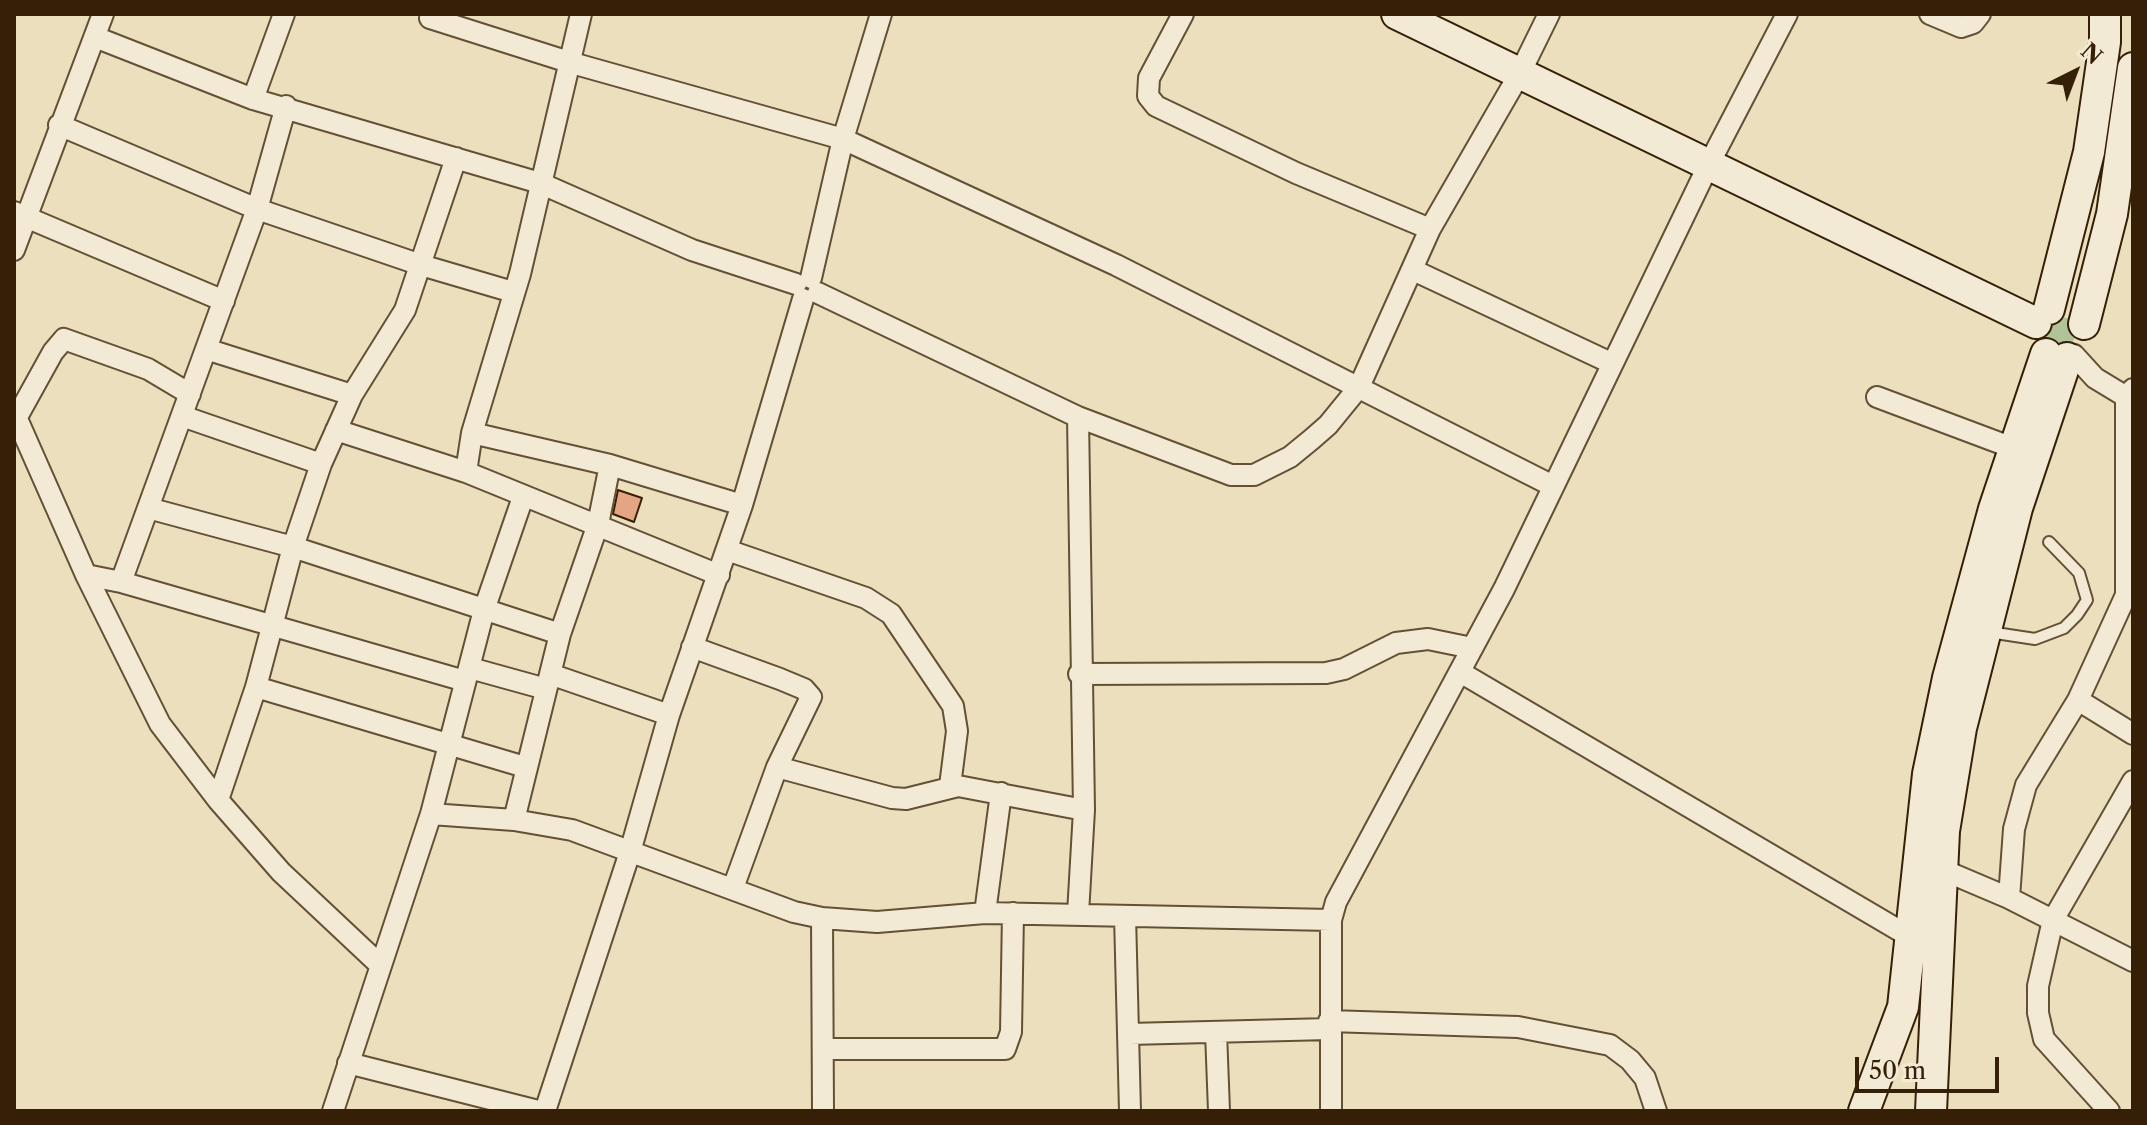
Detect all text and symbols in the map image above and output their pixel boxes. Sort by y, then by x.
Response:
north arrow [2035,32,2115,112]
text: N [2075,37,2108,70]
scale bar [1859,1041,2003,1091]
text: 50 m [1869,1056,1926,1085]

